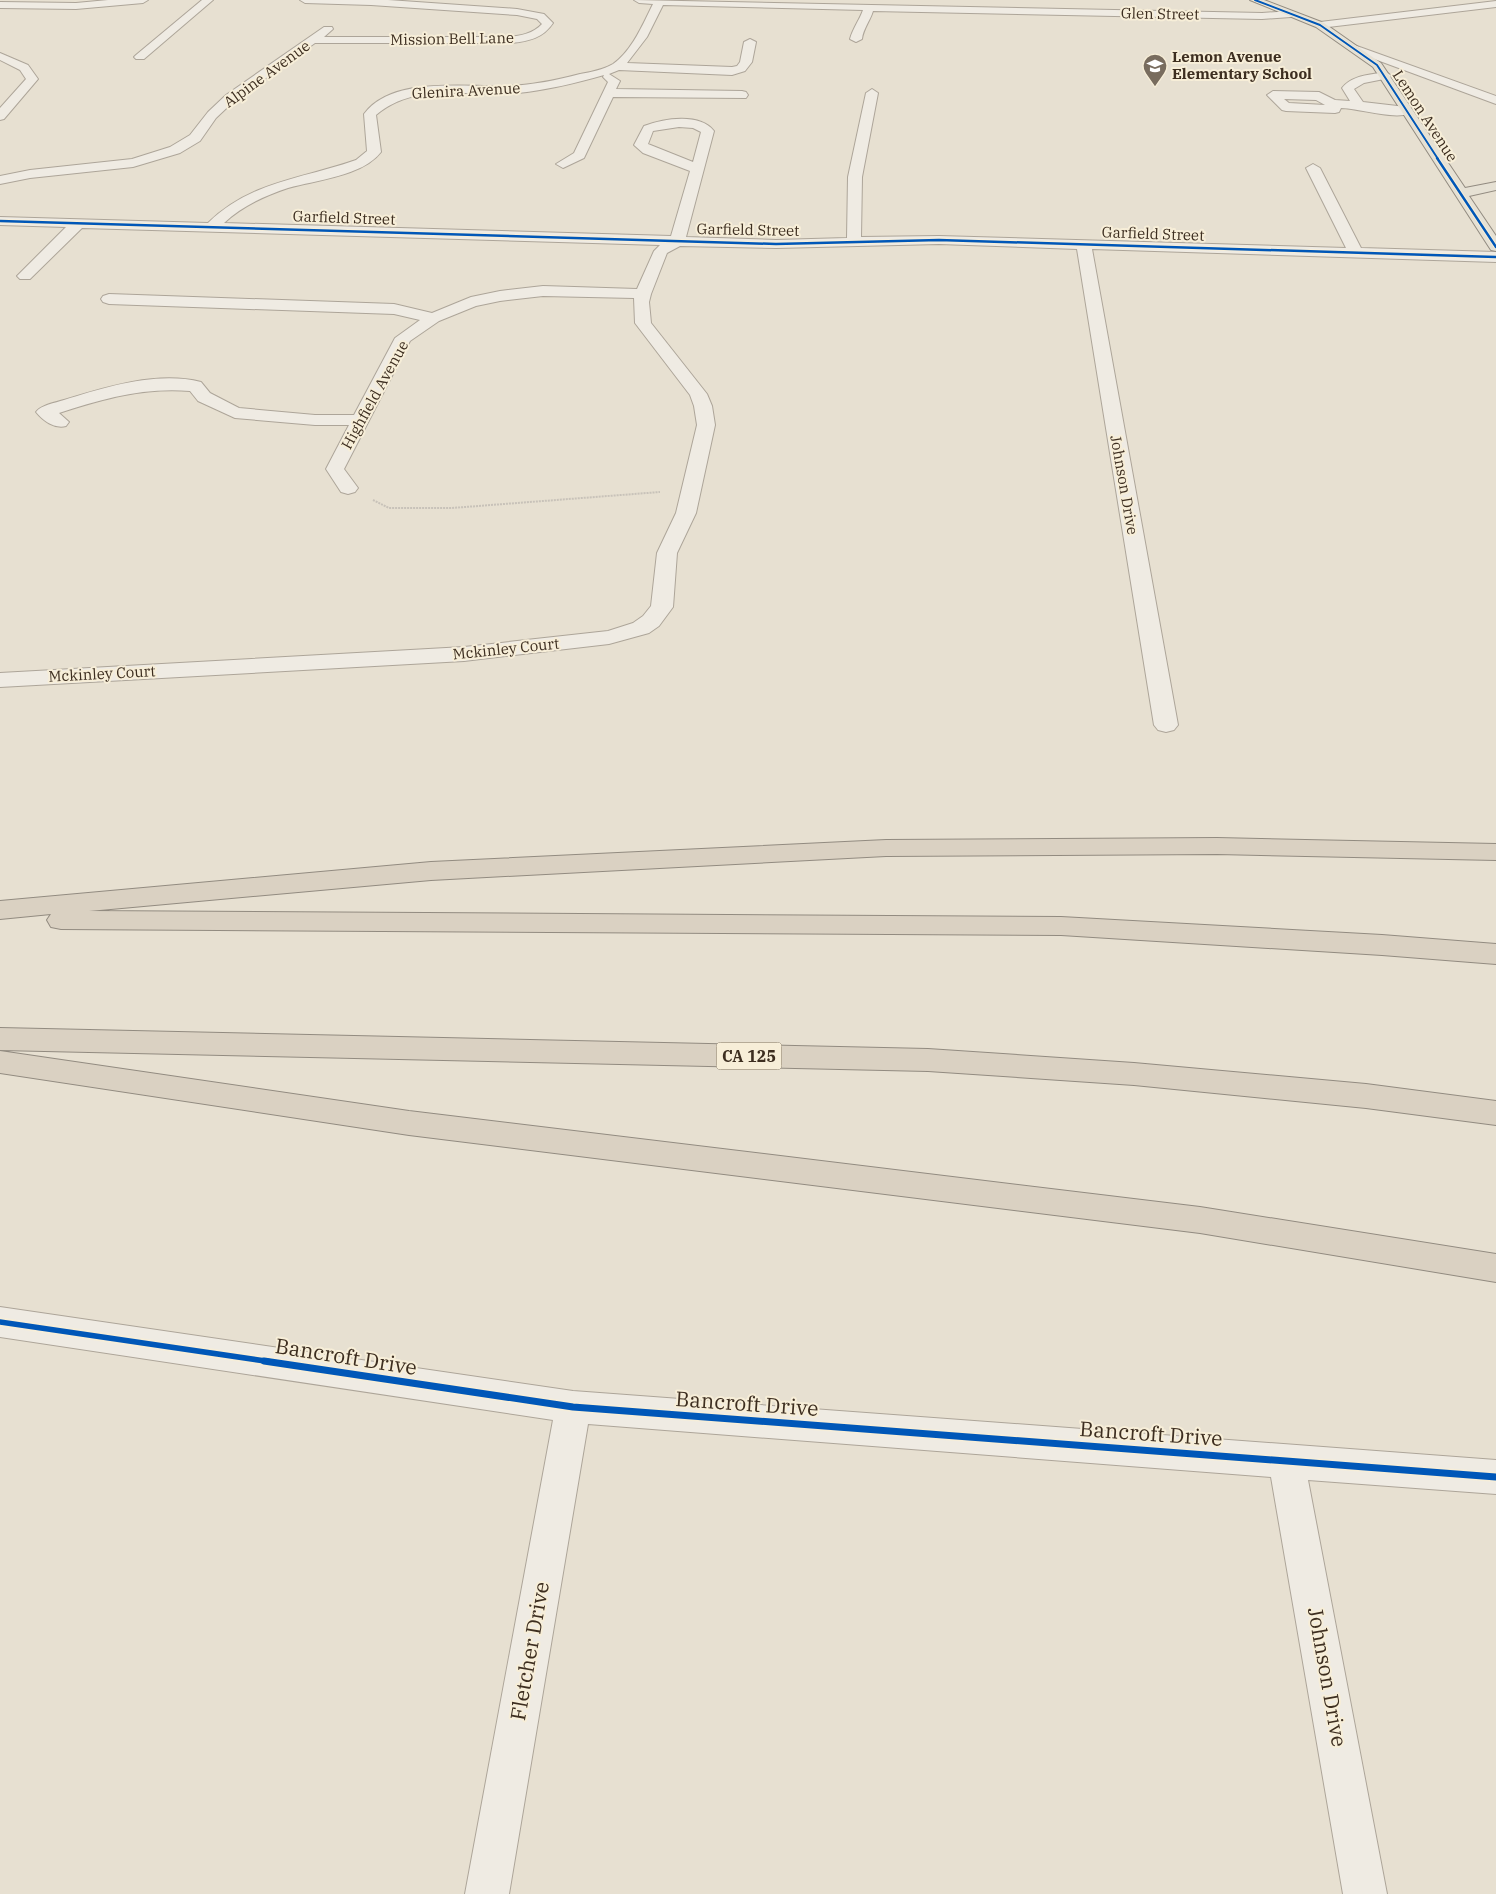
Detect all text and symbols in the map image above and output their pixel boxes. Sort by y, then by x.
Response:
street label: Glen Street [1121,3,1199,24]
street label: Mission Bell Lane [390,28,514,49]
street label: Alpine Avenue [220,36,314,111]
place label: Lemon Avenue Elementary School [1172,47,1312,83]
school or university icon: Lemon Avenue Elementary School [1142,53,1168,87]
street label: Lemon Avenue [1389,66,1462,165]
street label: Glenira Avenue [411,78,521,103]
street label: Garfield Street [292,206,396,229]
street label: Garfield Street [696,219,800,240]
street label: Garfield Street [1101,222,1205,245]
street label: Highfield Avenue [337,337,412,452]
street label: Johnson Drive [1106,434,1143,536]
street label: Mckinley Court [452,633,560,664]
street label: Mckinley Court [48,661,156,686]
road number: CA 125 [716,1042,782,1070]
street label: Bancroft Drive [273,1331,419,1381]
street label: Bancroft Drive [675,1384,820,1422]
street label: Bancroft Drive [1079,1414,1224,1452]
street label: Fletcher Drive [503,1579,555,1722]
street label: Johnson Drive [1302,1605,1354,1749]

